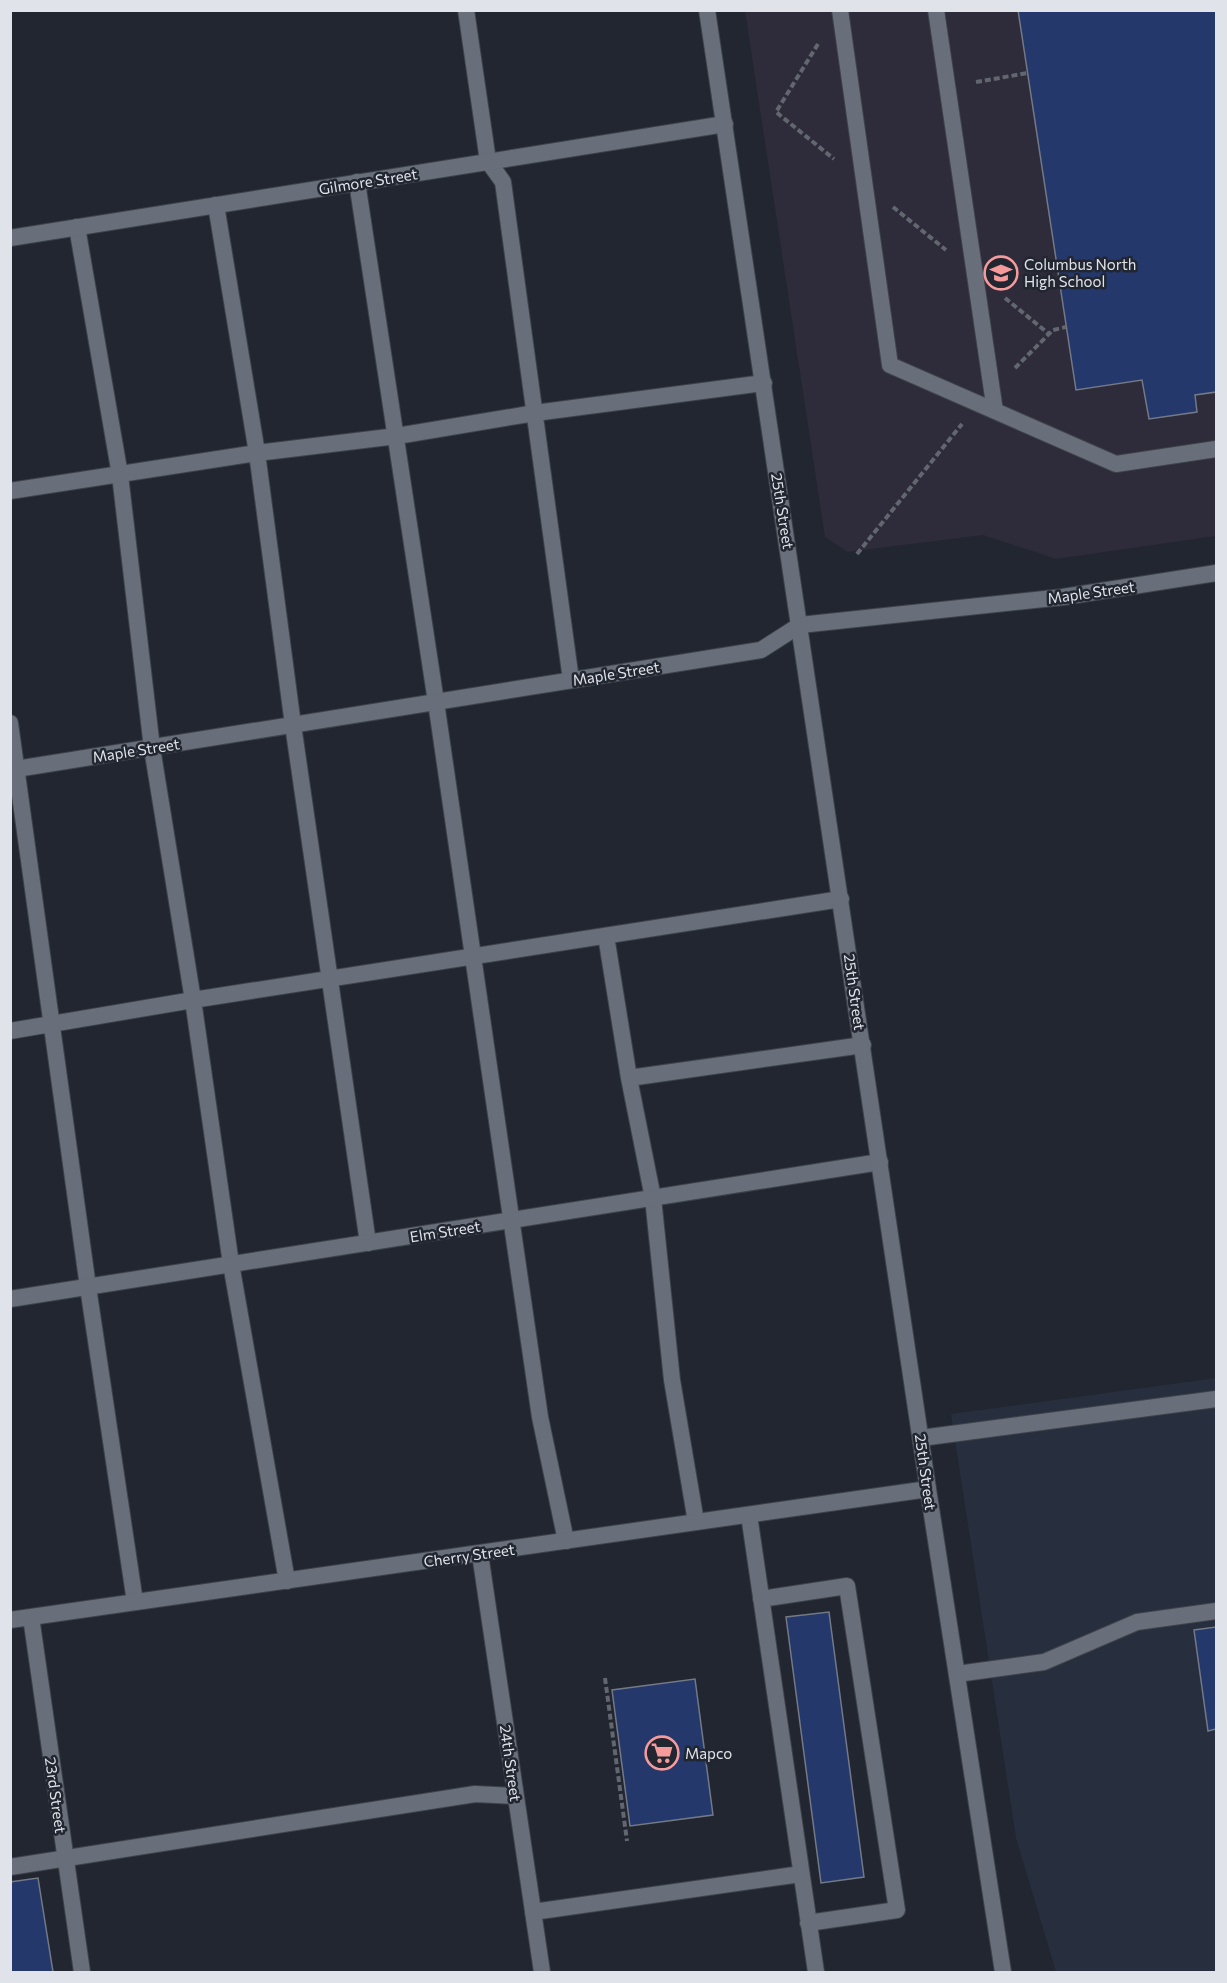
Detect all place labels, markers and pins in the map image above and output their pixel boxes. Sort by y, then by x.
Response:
school or university icon: Columbus North High School [983,255,1019,291]
place label: Columbus North High School [1024,255,1136,290]
supermarket icon: Mapco [644,1735,680,1771]
place label: Mapco [685,1744,732,1762]

